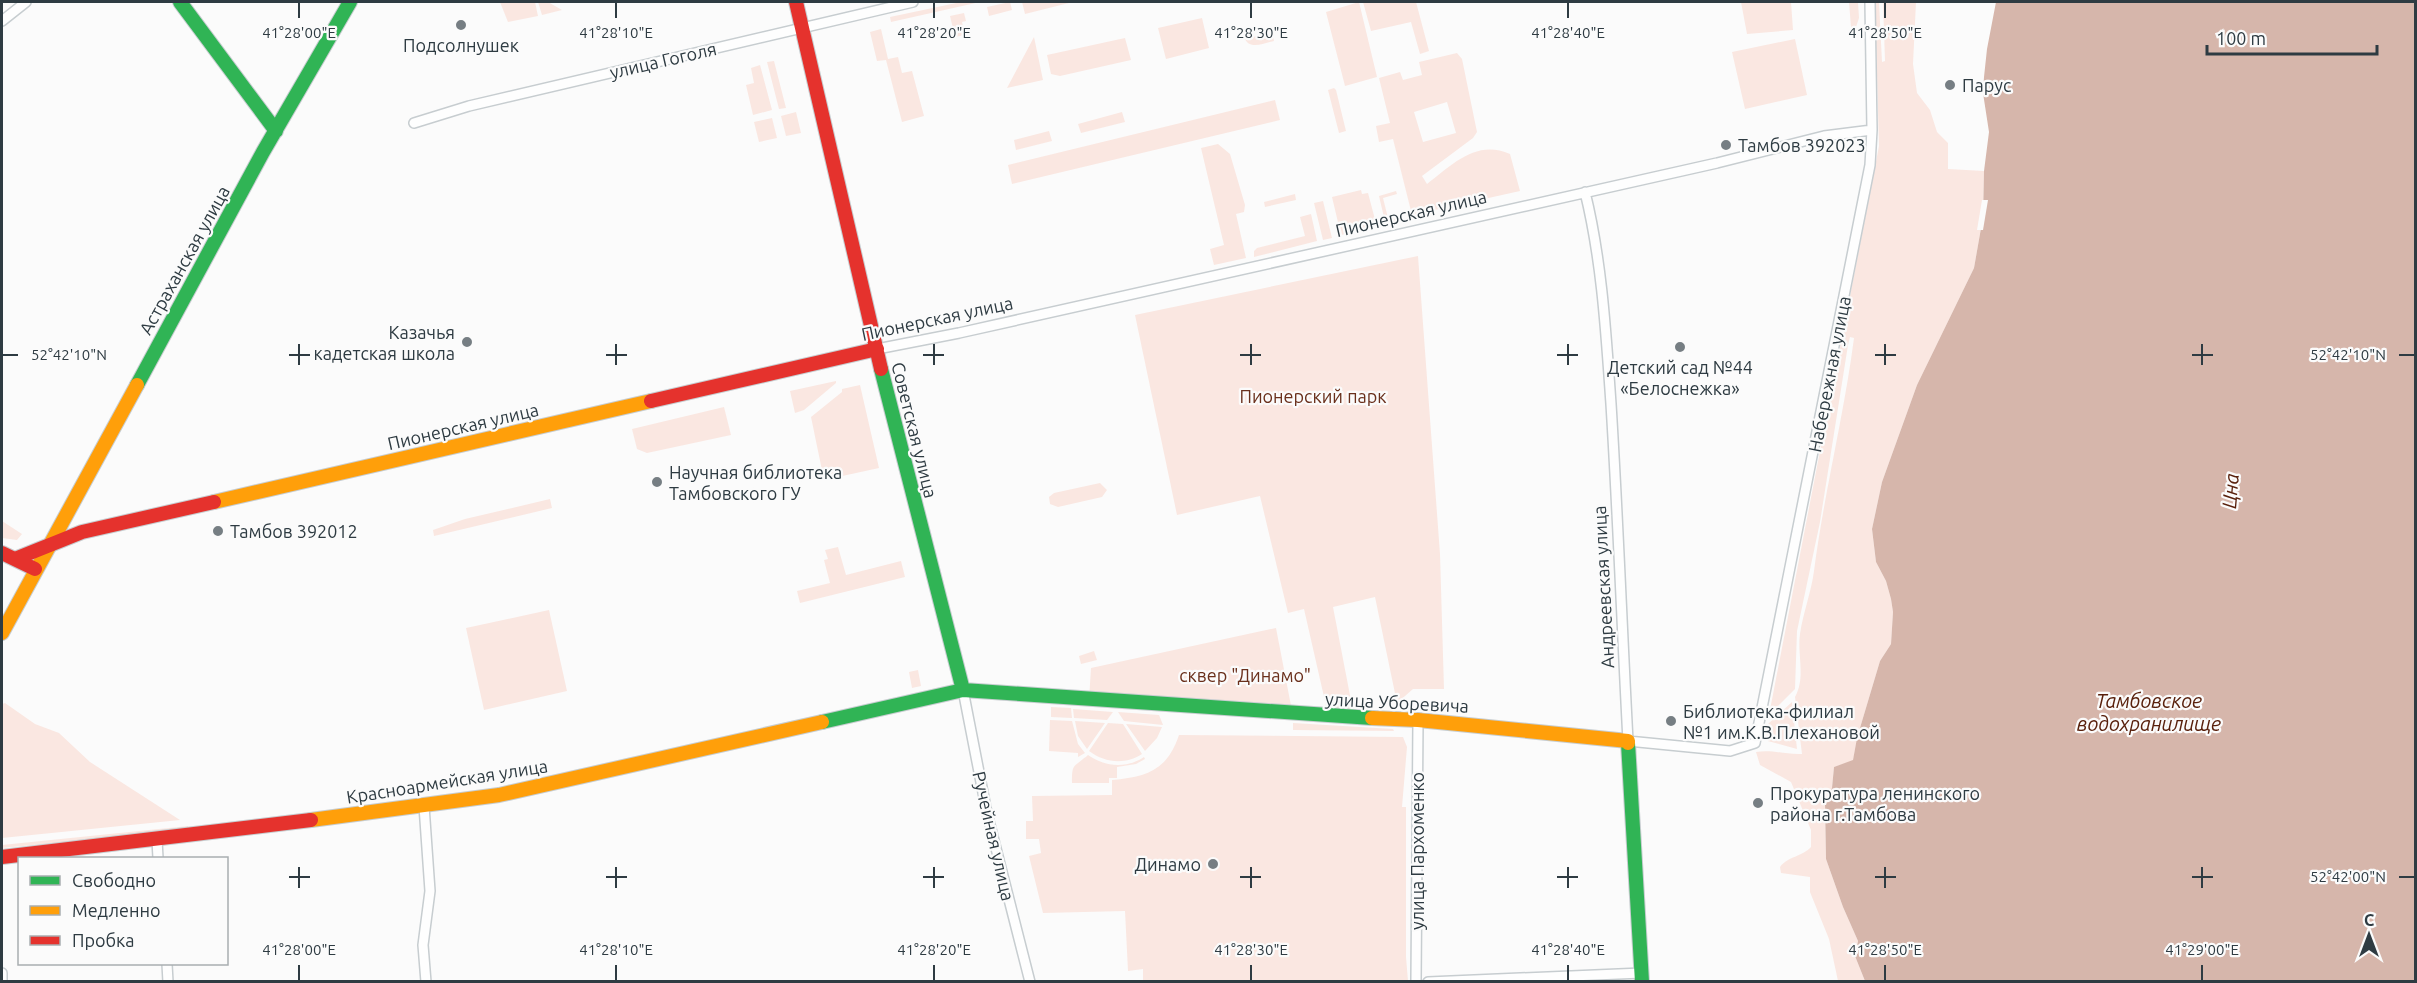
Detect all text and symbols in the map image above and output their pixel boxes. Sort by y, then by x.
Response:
marker: Подсолнушек [454,18,468,32]
scale bar [2207,18,2376,56]
text: 41°28'00"E [262,24,336,41]
text: 41°28'10"E [579,24,653,41]
text: 41°28'20"E [897,24,971,41]
text: 41°28'30"E [1214,24,1288,41]
text: 41°28'40"E [1531,24,1605,41]
text: 41°28'50"E [1848,24,1922,41]
text: 100 m [2216,28,2266,48]
place label: Подсолнушек [403,35,519,55]
street label: улица Гоголя [608,38,718,82]
place label: Парус [1962,75,2011,95]
marker: Парус [1943,78,1957,92]
place label: Тамбов 392023 [1738,135,1866,155]
marker: Тамбов 392023 [1719,138,1733,152]
street label: Астраханская улица [135,182,233,338]
street label: Пионерская улица [1333,186,1489,240]
street label: Пионерская улица [859,292,1015,344]
street label: Набережная улица [1804,294,1854,454]
place label: Казачья кадетская школа [314,322,455,363]
marker: Казачья кадетская школа [460,335,474,349]
marker: Детский сад №44 «Белоснежка» [1673,340,1687,354]
text: 52°42'10"N [31,346,107,363]
text: 52°42'10"N [2310,346,2386,363]
place label: Детский сад №44 «Белоснежка» [1607,357,1753,398]
street label: Советская улица [888,360,942,500]
park label: Пионерский парк [1239,386,1387,406]
street label: Пионерская улица [385,399,541,453]
place label: Научная библиотека Тамбовского ГУ [669,462,842,503]
water label: Цна [2217,472,2243,510]
marker: Научная библиотека Тамбовского ГУ [650,475,664,489]
street label: Андреевская улица [1589,505,1617,669]
place label: Тамбов 392012 [230,521,358,541]
marker: Тамбов 392012 [211,524,225,538]
park label: сквер "Динамо" [1179,665,1311,685]
street label: улица Уборевича [1324,688,1470,716]
water label: Тамбовское водохранилище [2077,689,2221,735]
place label: Библиотека-филиал №1 им.К.В.Плехановой [1683,701,1880,742]
marker: Библиотека-филиал №1 им.К.В.Плехановой [1664,714,1678,728]
street label: Красноармейская улица [345,755,549,807]
street label: Ручейная улица [969,769,1019,903]
street label: улица Пархоменко [1407,772,1427,930]
place label: Прокуратура ленинского района г.Тамбова [1770,783,1980,824]
marker: Прокуратура ленинского района г.Тамбова [1751,796,1765,810]
place label: Динамо [1134,854,1201,874]
legend [18,857,228,965]
marker: Динамо [1206,857,1220,871]
text: 52°42'00"N [2310,868,2386,885]
text: Свободно [72,870,156,890]
text: Медленно [72,900,161,920]
north arrow [2339,905,2399,965]
text: С [2364,911,2374,929]
text: Пробка [72,930,135,950]
text: 41°28'00"E [262,941,336,958]
text: 41°28'10"E [579,941,653,958]
text: 41°28'20"E [897,941,971,958]
text: 41°28'30"E [1214,941,1288,958]
text: 41°28'40"E [1531,941,1605,958]
text: 41°28'50"E [1848,941,1922,958]
text: 41°29'00"E [2165,941,2239,958]

